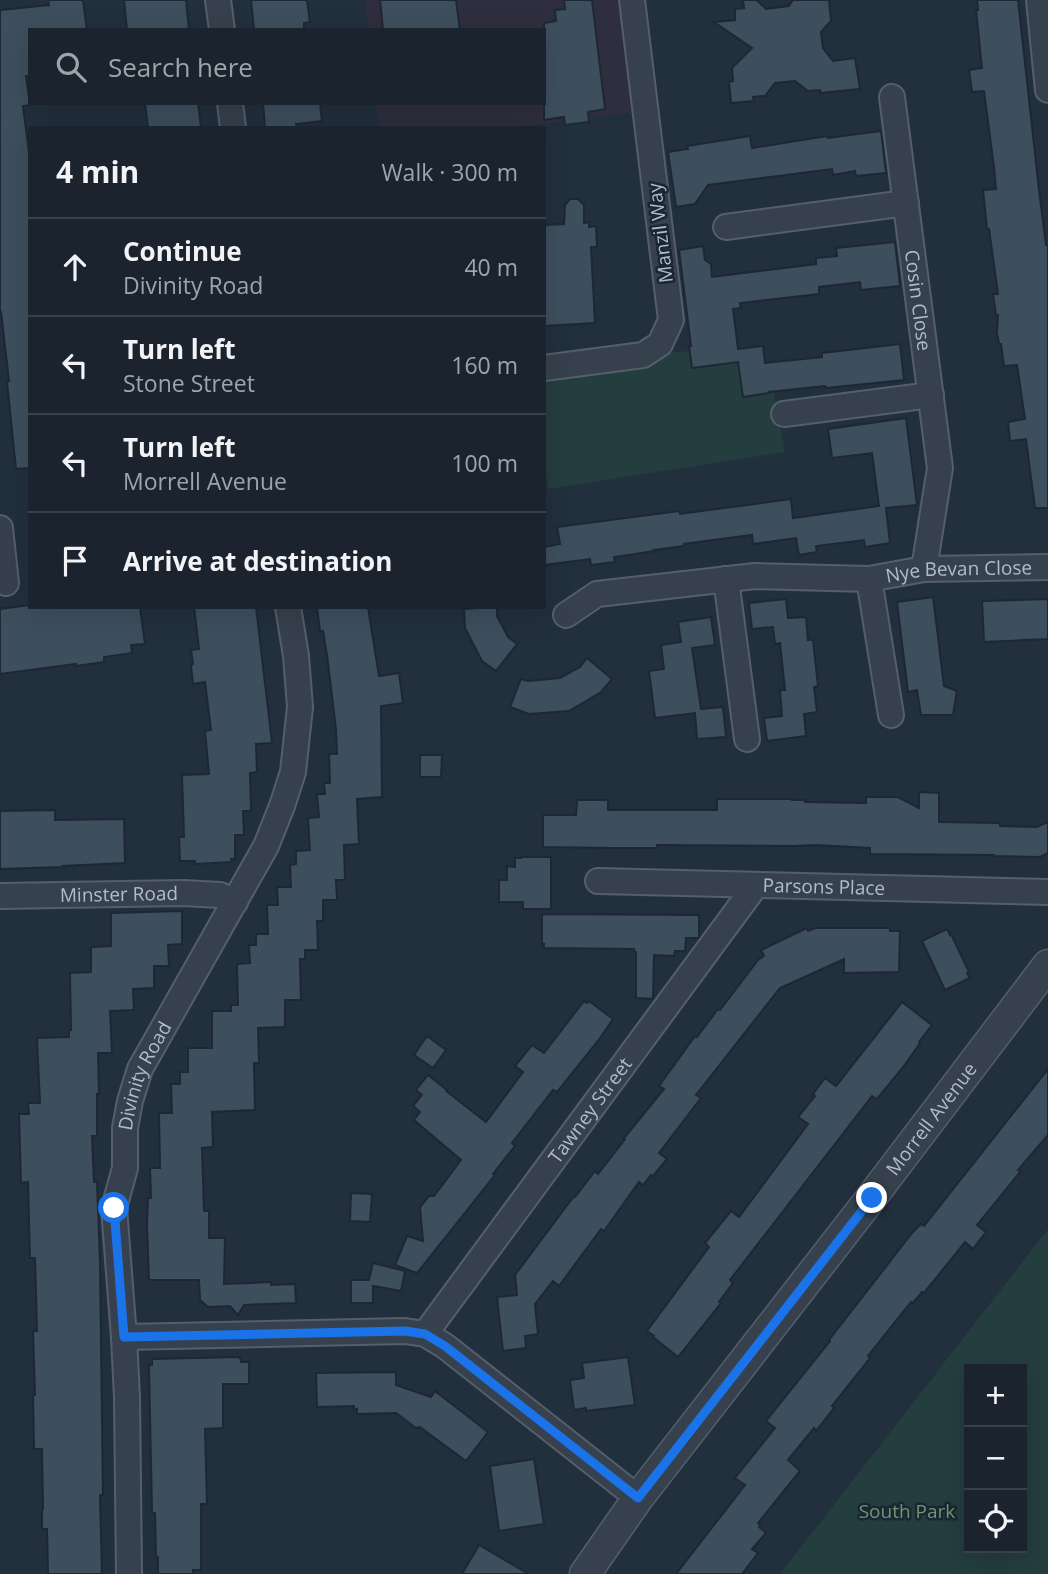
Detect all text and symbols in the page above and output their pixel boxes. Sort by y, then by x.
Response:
search box [28,28,546,105]
icon: search [52,48,90,86]
text: Search here [108,49,253,85]
text: 4 min [56,151,139,192]
text: Walk · 300 m [381,156,518,188]
street label: Manzil Way [641,181,679,284]
text: Continue [123,233,242,269]
icon: ahead [56,248,94,286]
street label: Cosin Close [899,248,938,352]
text: 40 m [464,251,518,283]
text: Divinity Road [123,269,263,301]
text: Turn left [123,331,235,367]
icon: left [56,346,94,384]
text: 160 m [451,349,518,381]
text: Stone Street [123,367,255,399]
text: Turn left [123,429,235,465]
icon: left [56,444,94,482]
text: 100 m [451,447,518,479]
text: Morrell Avenue [123,465,287,497]
icon: arrive [56,542,94,580]
text: Arrive at destination [123,543,392,579]
street label: Nye Bevan Close [883,554,1032,589]
street label: Parsons Place [762,872,885,901]
street label: Minster Road [60,880,178,908]
street label: Divinity Road [112,1016,177,1132]
street label: Tawney Street [542,1052,638,1169]
street label: Morrell Avenue [880,1057,982,1181]
route end [856,1182,887,1213]
route start [98,1192,129,1223]
map controls [964,1364,1027,1553]
button: + [964,1364,1027,1427]
button: − [964,1427,1027,1490]
button: locate [964,1490,1027,1553]
park label: South Park [859,1498,955,1524]

